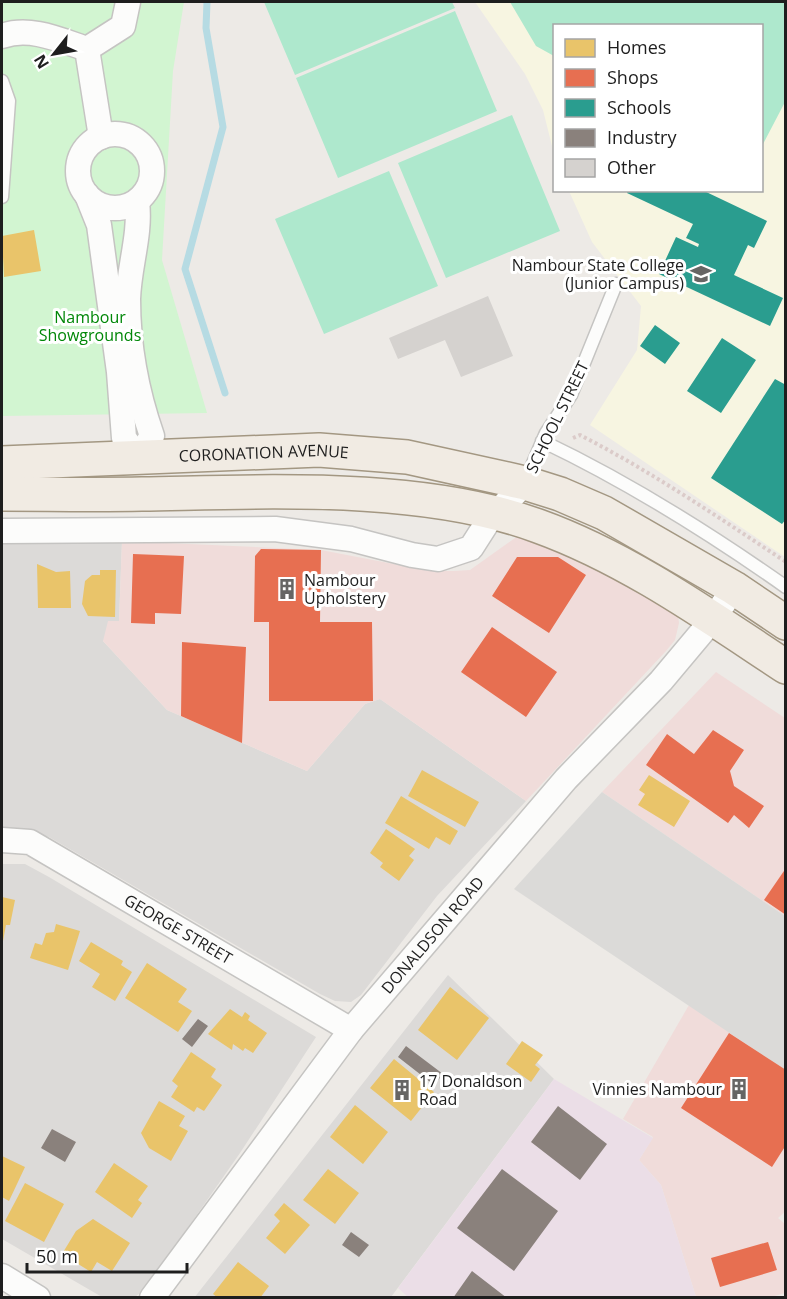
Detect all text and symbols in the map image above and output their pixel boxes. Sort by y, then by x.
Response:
north arrow [24,24,84,84]
legend [553,24,763,192]
text: Homes [607,35,666,59]
text: N [28,50,54,73]
text: Shops [607,65,658,89]
text: Schools [607,95,671,119]
text: Industry [607,125,677,149]
text: Other [607,155,657,179]
place label: Nambour State College (Junior Campus) [512,254,684,294]
school or university icon: Nambour State College (Junior Campus) [689,262,713,286]
park label: Nambour Showgrounds [39,306,141,346]
street label: SCHOOL STREET [520,357,594,477]
street label: CORONATION AVENUE [178,439,350,467]
place label: Nambour Upholstery [304,569,387,609]
building icon: Nambour Upholstery [275,577,299,601]
street label: DONALDSON ROAD [376,872,489,998]
street label: GEORGE STREET [120,889,237,969]
place label: 17 Donaldson Road [419,1070,522,1110]
building icon: Vinnies Nambour [727,1077,751,1101]
building icon: 17 Donaldson Road [390,1078,414,1102]
place label: Vinnies Nambour [592,1078,722,1100]
scale bar [27,1236,188,1274]
text: 50 m [36,1244,78,1268]

